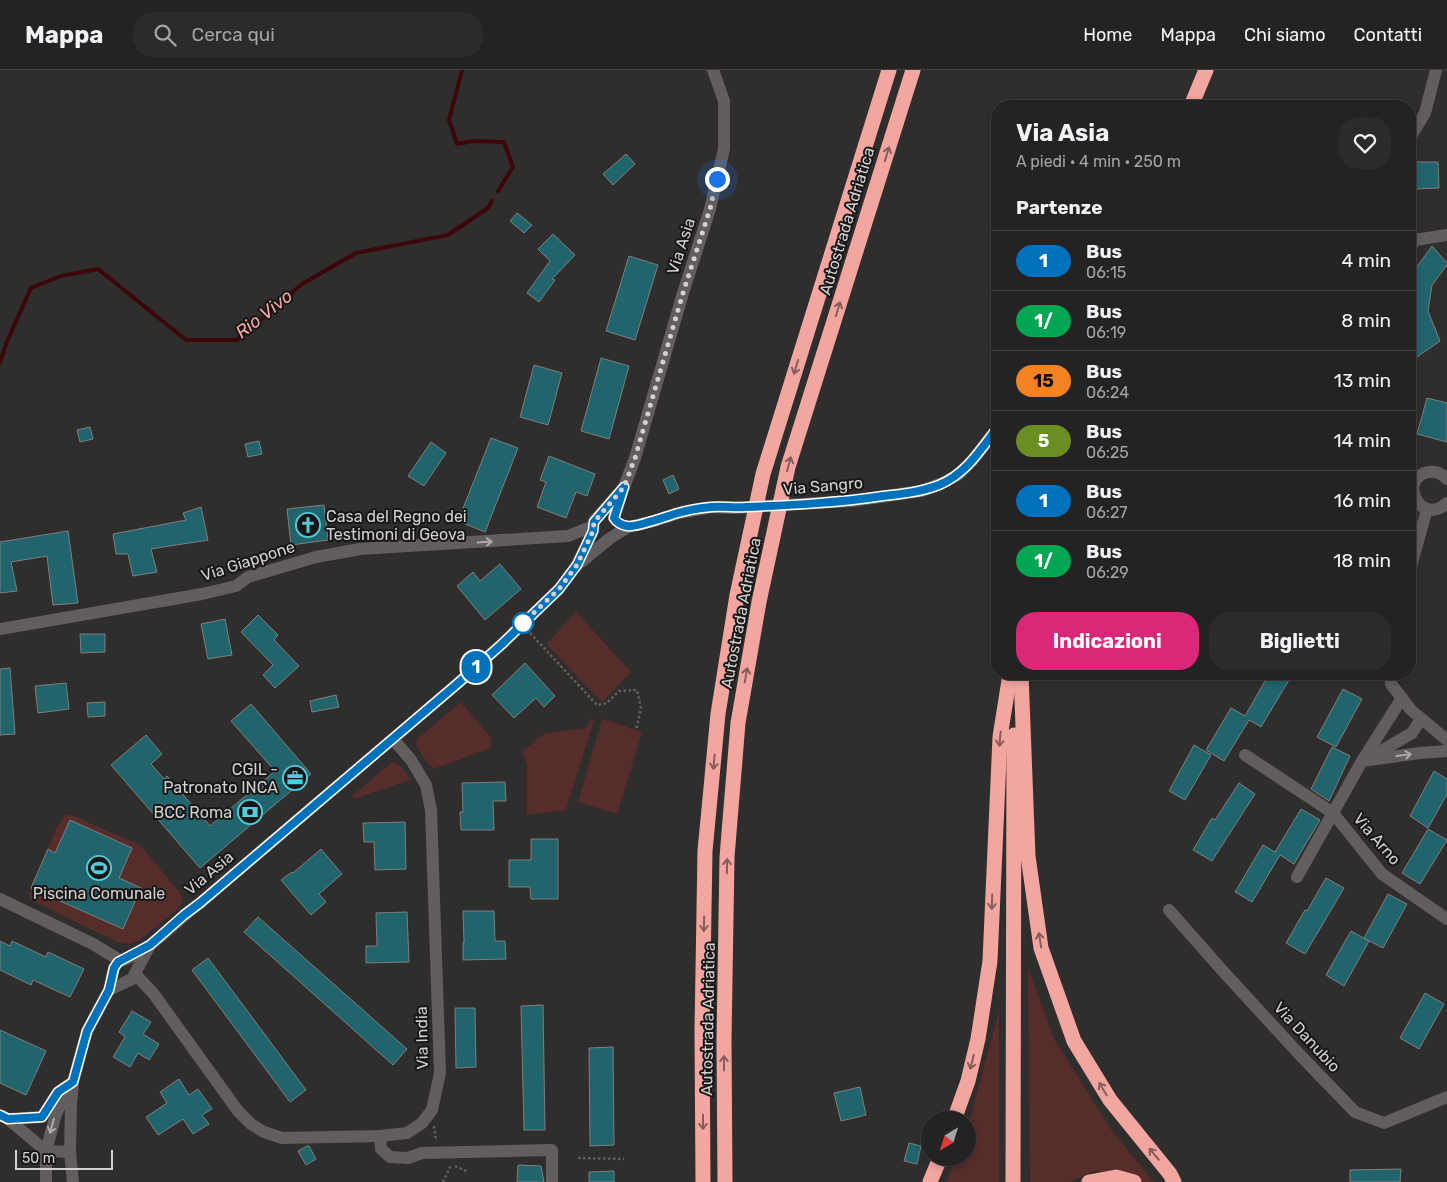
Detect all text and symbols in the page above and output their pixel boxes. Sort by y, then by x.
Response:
search box [133,12,483,57]
text: Mappa [25,21,103,49]
icon: search [151,21,179,49]
text: Cerca qui [191,23,275,46]
text: Home [1083,24,1132,46]
text: Mappa [1160,24,1216,46]
text: Chi siamo [1244,24,1326,46]
text: Contatti [1354,24,1422,46]
button: heart [1339,117,1391,169]
text: Via Asia [1016,119,1109,147]
street label: Autostrada Adriatica [815,145,879,297]
one-way arrow [882,146,892,162]
text: A piedi · 4 min · 250 m [1016,152,1181,171]
your location [705,167,730,192]
text: Partenze [1016,196,1103,219]
street label: Via Asia [663,215,699,277]
text: Bus [1086,240,1122,263]
text: 4 min [1342,249,1391,272]
text: 1 [1039,250,1048,272]
text: 06:15 [1086,263,1126,282]
water label: Rio Vivo [231,285,297,343]
text: Bus [1086,300,1122,323]
one-way arrow [834,302,843,317]
text: 8 min [1341,309,1391,332]
text: 1/ [1034,310,1053,332]
text: 06:19 [1086,323,1126,342]
one-way arrow [791,359,801,375]
text: Bus [1086,360,1122,383]
text: 13 min [1334,369,1391,392]
text: 15 [1033,370,1054,392]
text: 06:24 [1086,383,1129,402]
text: Bus [1086,420,1122,443]
text: 14 min [1333,429,1391,452]
text: 5 [1038,430,1049,452]
text: 06:25 [1086,443,1129,462]
one-way arrow [785,457,795,473]
street label: Via Sangro [782,473,864,499]
text: Bus [1086,480,1122,503]
text: 16 min [1334,489,1391,512]
text: 1 [1039,490,1048,512]
text: 06:27 [1086,503,1128,522]
place label: Casa del Regno dei Testimoni di Geova [326,507,467,544]
church icon: Casa del Regno dei Testimoni di Geova [295,512,321,538]
street label: Autostrada Adriatica [717,536,765,690]
street label: Via Giappone [199,537,297,585]
one-way arrow [477,537,493,546]
text: Bus [1086,540,1122,563]
text: 18 min [1333,549,1391,572]
text: 1/ [1034,550,1053,572]
text: 06:29 [1086,563,1129,582]
unlabelled marker [512,612,534,634]
button: Indicazioni [1016,612,1199,670]
button: Biglietti [1209,612,1391,670]
line badge: 1 [460,651,492,683]
text: 1 [472,656,480,678]
one-way arrow [742,667,752,683]
one-way arrow [995,731,1005,747]
one-way arrow [1396,750,1412,760]
one-way arrow [709,754,718,770]
place label: CGIL - Patronato INCA [163,760,278,797]
office icon: CGIL - Patronato INCA [282,765,308,791]
bank icon: BCC Roma [237,799,263,825]
place label: BCC Roma [153,803,232,822]
street label: Via Arno [1349,809,1405,869]
street label: Via Asia [181,847,237,899]
sports icon: Piscina Comunale [86,855,112,881]
one-way arrow [722,858,732,874]
place label: Piscina Comunale [33,884,165,903]
one-way arrow [988,893,997,909]
one-way arrow [699,916,709,932]
one-way arrow [1035,933,1045,949]
street label: Autostrada Adriatica [697,942,719,1096]
street label: Via Danubio [1270,998,1344,1076]
street label: Via India [412,1006,432,1070]
one-way arrow [967,1054,976,1070]
one-way arrow [719,1056,729,1072]
one-way arrow [1098,1082,1108,1096]
north arrow [921,1111,976,1166]
map controls [921,1111,976,1166]
one-way arrow [698,1114,708,1130]
one-way arrow [47,1117,57,1133]
scale bar [15,1147,112,1170]
one-way arrow [1148,1148,1159,1161]
text: 50 m [22,1150,55,1167]

